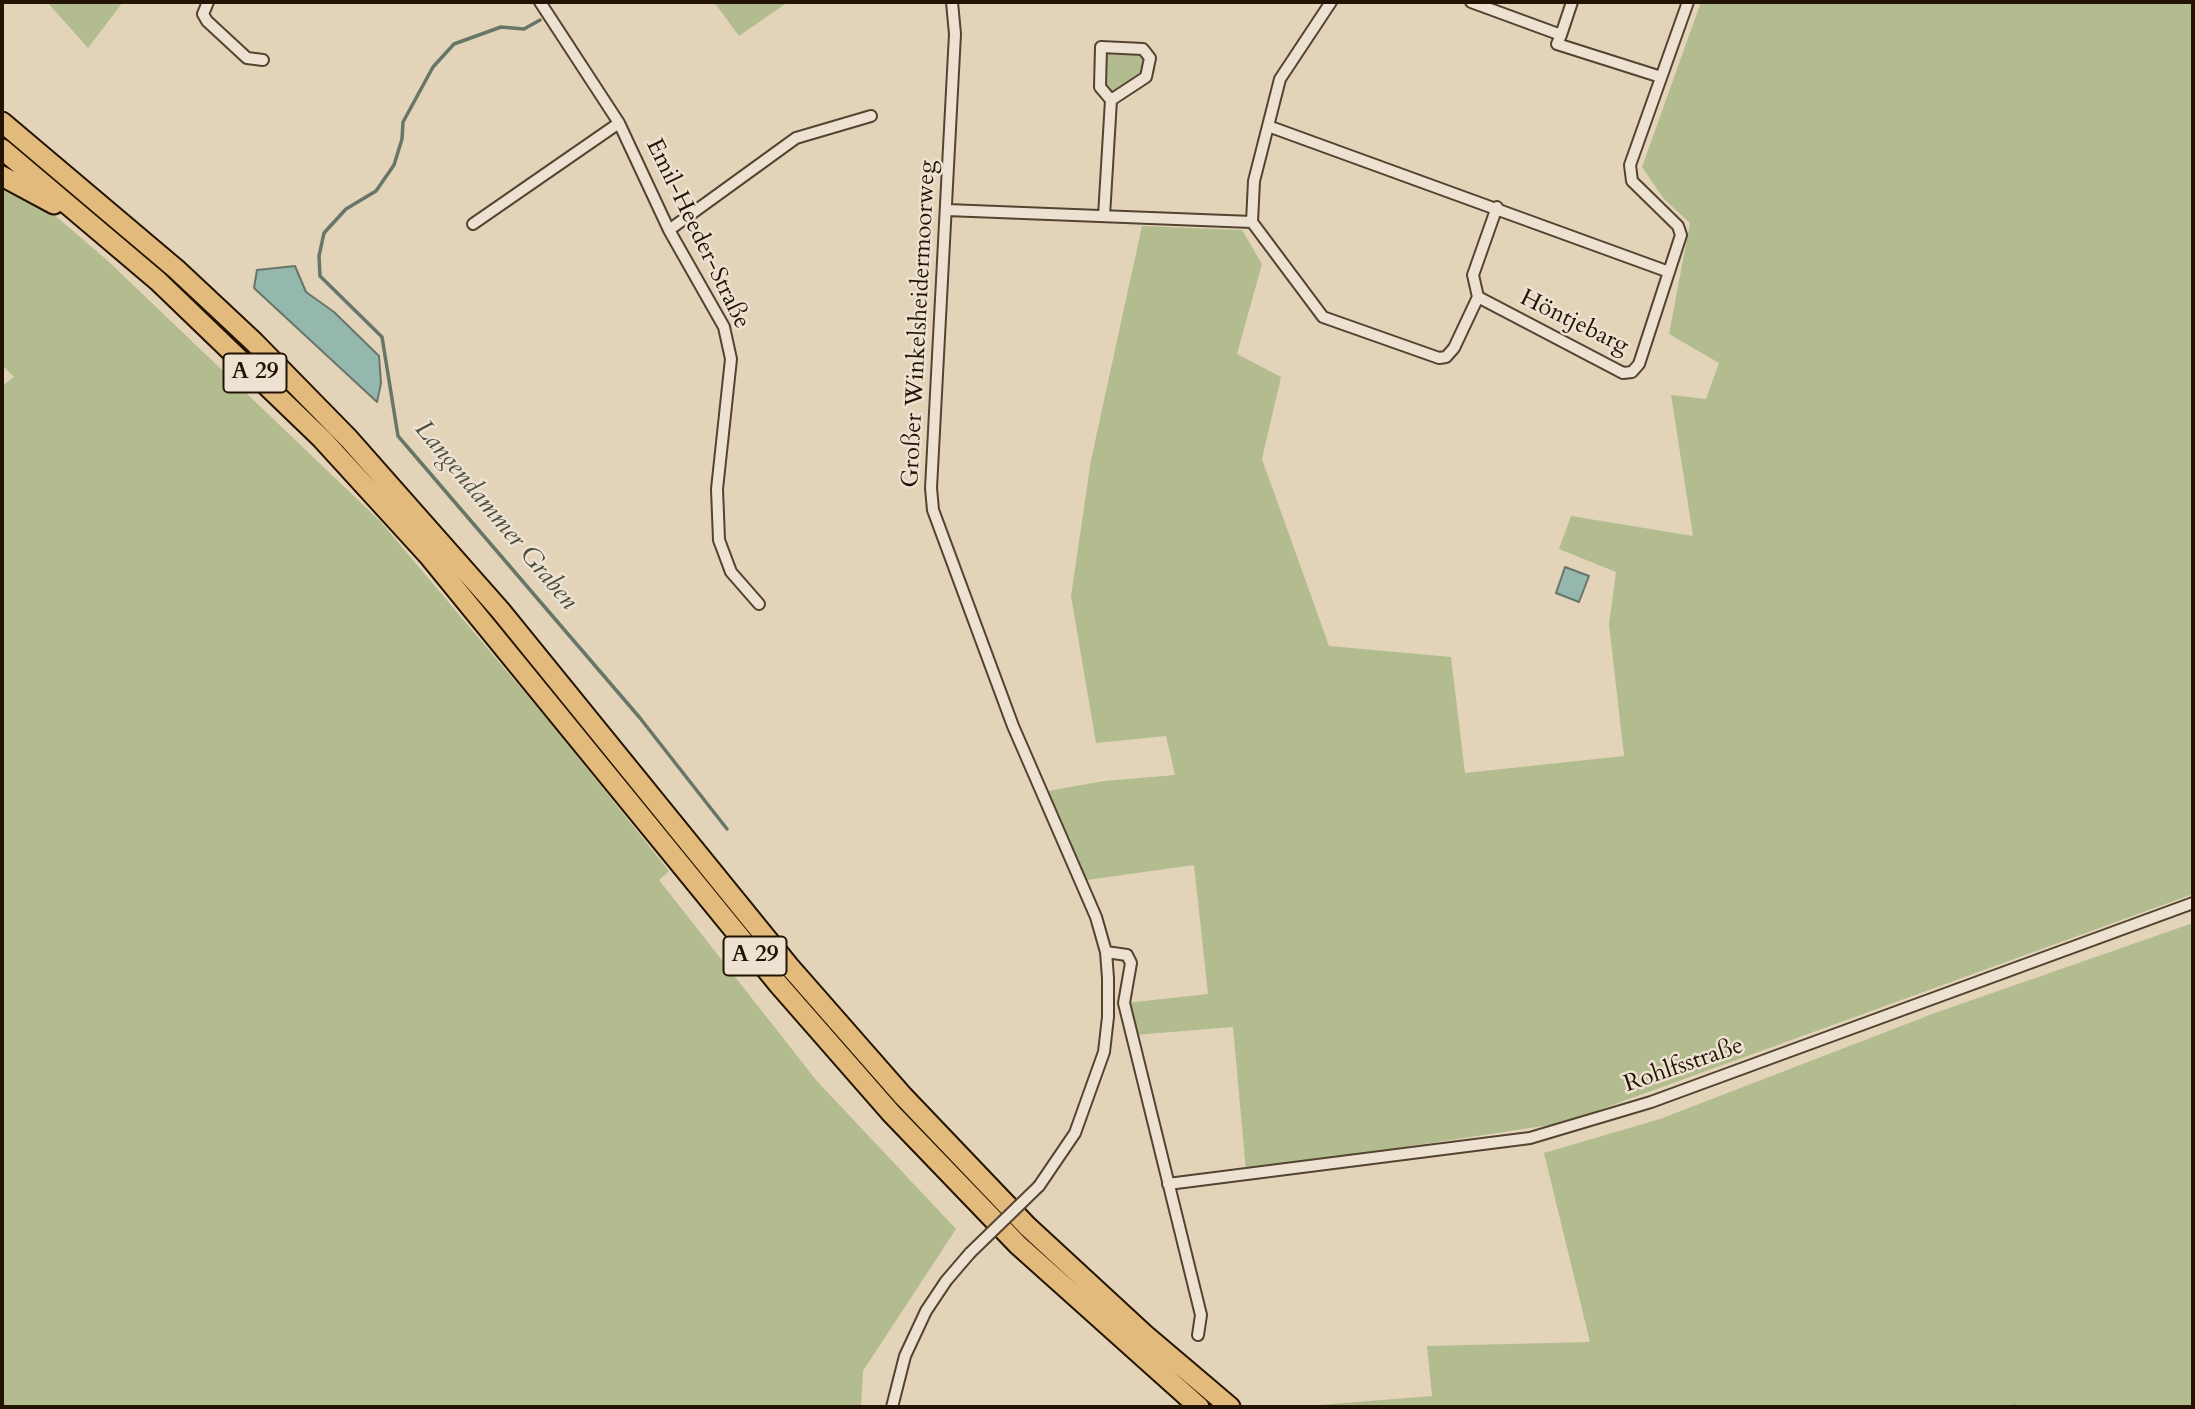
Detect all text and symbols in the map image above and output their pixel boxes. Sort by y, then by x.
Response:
street label: Emil-Heeder-Straße [639,134,755,334]
street label: Großer Winkelsheidermoorweg [897,160,943,488]
street label: Höntjebarg [1515,284,1633,362]
road number: A 29 [224,354,286,392]
water label: Langendammer Graben [407,415,583,617]
road number: A 29 [724,937,786,976]
street label: Rohlfsstraße [1621,1032,1747,1100]

